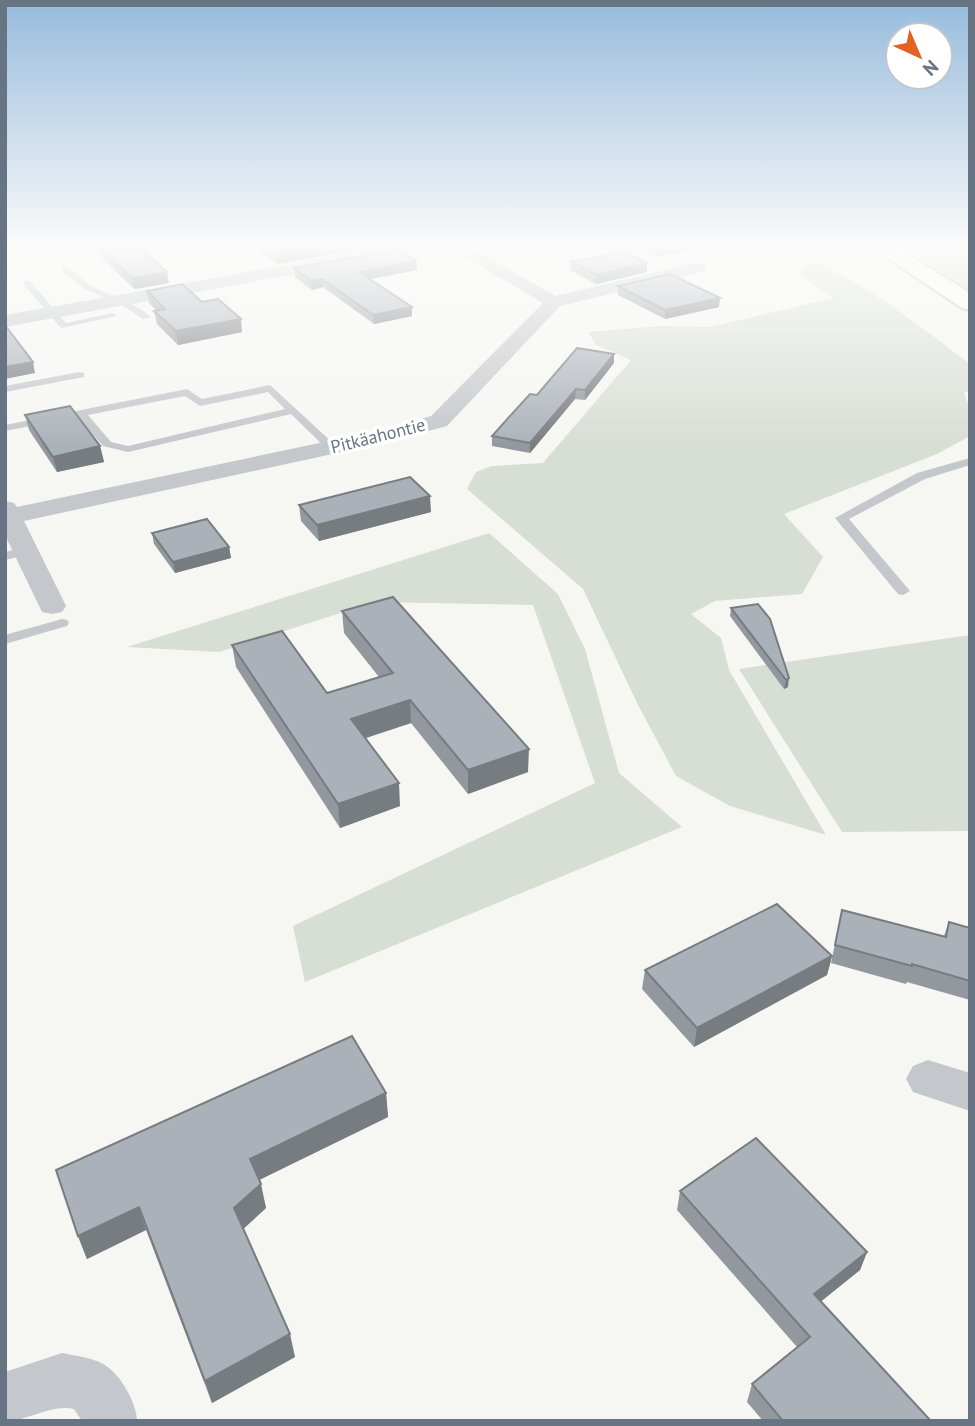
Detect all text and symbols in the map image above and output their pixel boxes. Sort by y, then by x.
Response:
north arrow [884,21,954,91]
text: N [918,55,944,81]
street label: Pitkäahontie [328,413,428,458]

